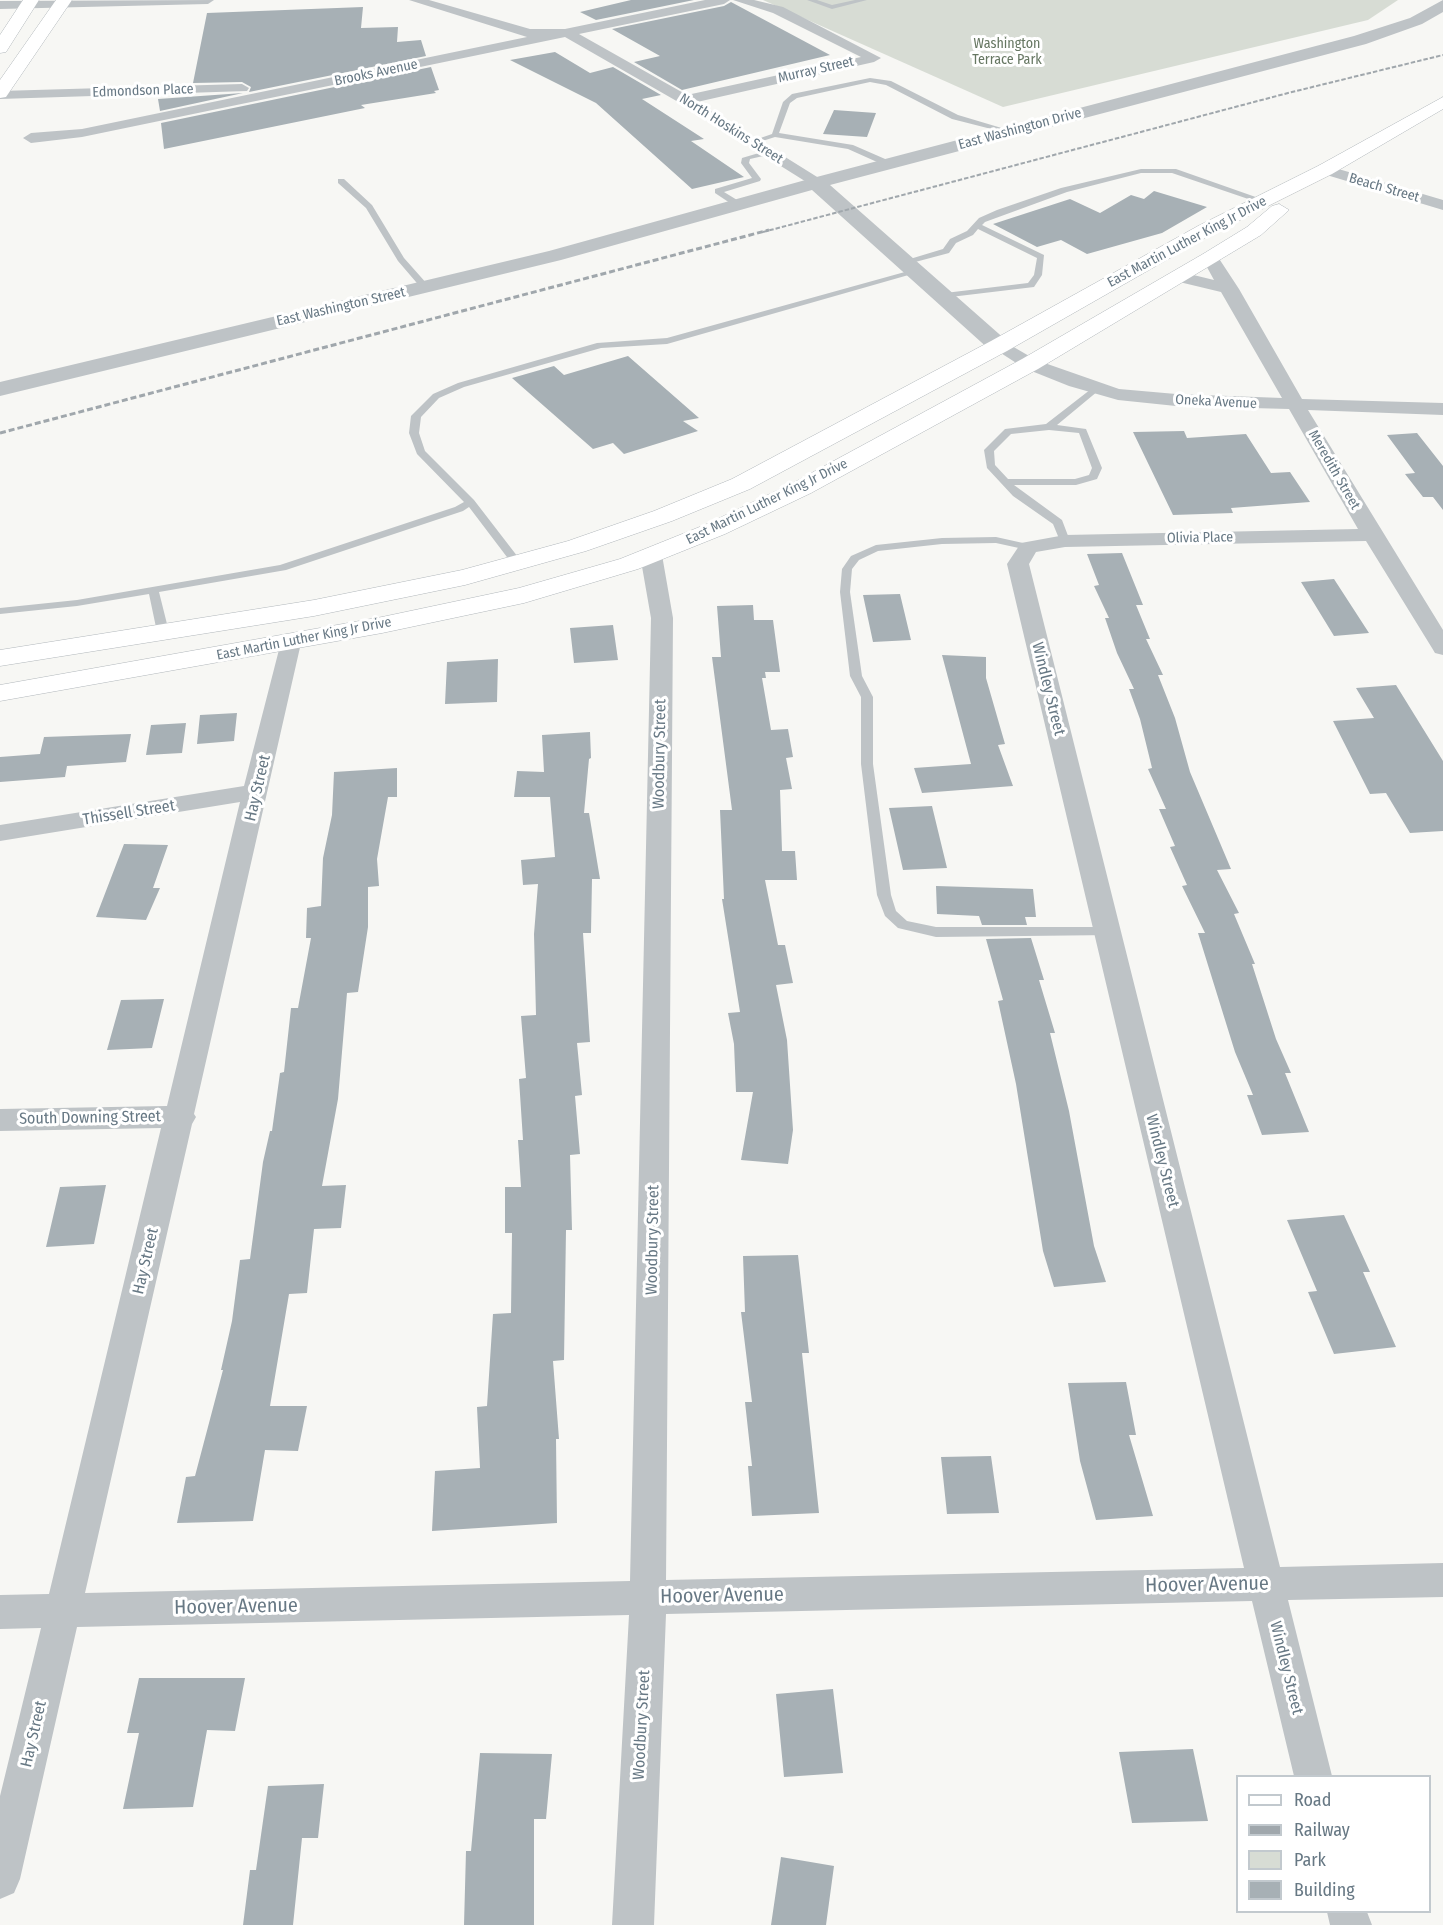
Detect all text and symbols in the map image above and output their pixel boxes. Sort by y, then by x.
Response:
park label: Washington Terrace Park [972,36,1042,68]
street label: Murray Street [776,53,856,87]
street label: Brooks Avenue [333,56,419,90]
street label: Edmondson Place [92,81,194,101]
street label: North Hoskins Street [676,90,786,168]
street label: East Washington Drive [957,104,1083,154]
street label: Beach Street [1347,170,1421,206]
street label: East Martin Luther King Jr Drive [1105,193,1269,291]
street label: East Washington Street [275,284,407,330]
street label: Oneka Avenue [1175,391,1257,413]
street label: Meredith Street [1304,427,1364,513]
street label: East Martin Luther King Jr Drive [683,456,851,548]
street label: Olivia Place [1167,529,1233,547]
street label: East Martin Luther King Jr Drive [215,614,393,664]
street label: Windley Street [1027,640,1069,738]
street label: Woodbury Street [649,699,671,809]
street label: Hay Street [241,753,275,823]
street label: Thissell Street [82,796,176,830]
street label: South Downing Street [19,1107,161,1129]
street label: Windley Street [1141,1112,1183,1210]
street label: Woodbury Street [642,1185,664,1295]
street label: Hay Street [129,1226,163,1296]
street label: Hoover Avenue [1145,1572,1269,1598]
street label: Hoover Avenue [660,1583,784,1609]
street label: Hoover Avenue [174,1594,298,1620]
street label: Windley Street [1265,1619,1307,1717]
street label: Woodbury Street [630,1670,654,1780]
street label: Hay Street [17,1699,51,1769]
legend [1236,1775,1431,1913]
text: Road [1294,1789,1331,1811]
text: Railway [1294,1819,1350,1841]
text: Park [1294,1849,1326,1871]
text: Building [1294,1879,1355,1901]

